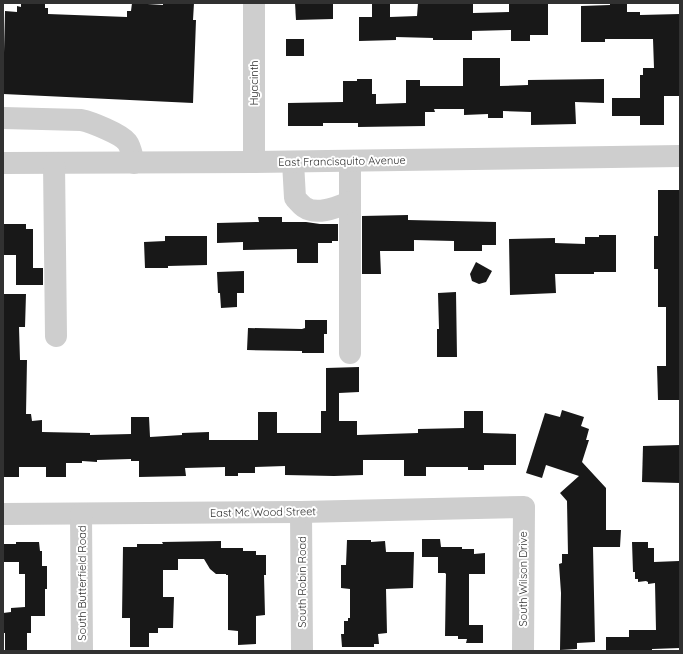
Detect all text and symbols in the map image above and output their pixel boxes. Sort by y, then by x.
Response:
street label: Hyacinth [247,60,261,106]
street label: East Francisquito Avenue [278,153,406,169]
street label: East Mc Wood Street [210,504,316,520]
street label: South Butterfield Road [75,525,89,641]
street label: South Wilson Drive [516,531,530,627]
street label: South Robin Road [295,536,309,628]

